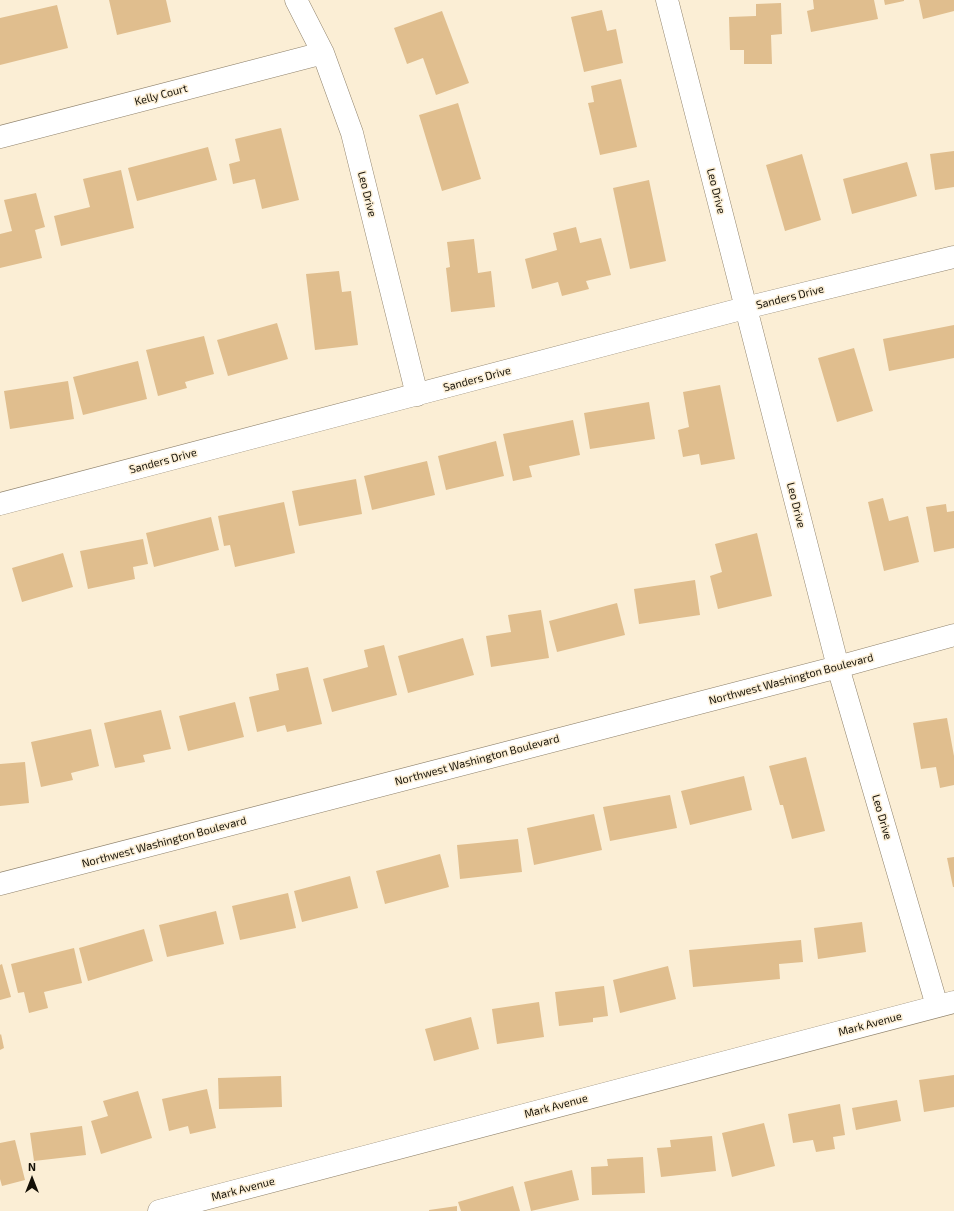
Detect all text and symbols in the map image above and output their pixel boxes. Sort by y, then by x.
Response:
street label: Kelly Court [133,82,189,108]
street label: Leo Drive [704,167,728,215]
street label: Leo Drive [355,170,379,218]
street label: Sanders Drive [755,282,825,312]
street label: Sanders Drive [442,364,512,394]
street label: Sanders Drive [128,446,198,476]
street label: Leo Drive [784,481,808,529]
street label: Northwest Washington Boulevard [707,651,875,707]
street label: Northwest Washington Boulevard [393,732,561,788]
street label: Leo Drive [869,793,895,841]
street label: Northwest Washington Boulevard [80,814,248,870]
street label: Mark Avenue [837,1009,903,1039]
street label: Mark Avenue [523,1091,589,1121]
north arrow [12,1159,52,1199]
text: N [28,1160,36,1173]
street label: Mark Avenue [210,1174,276,1204]

